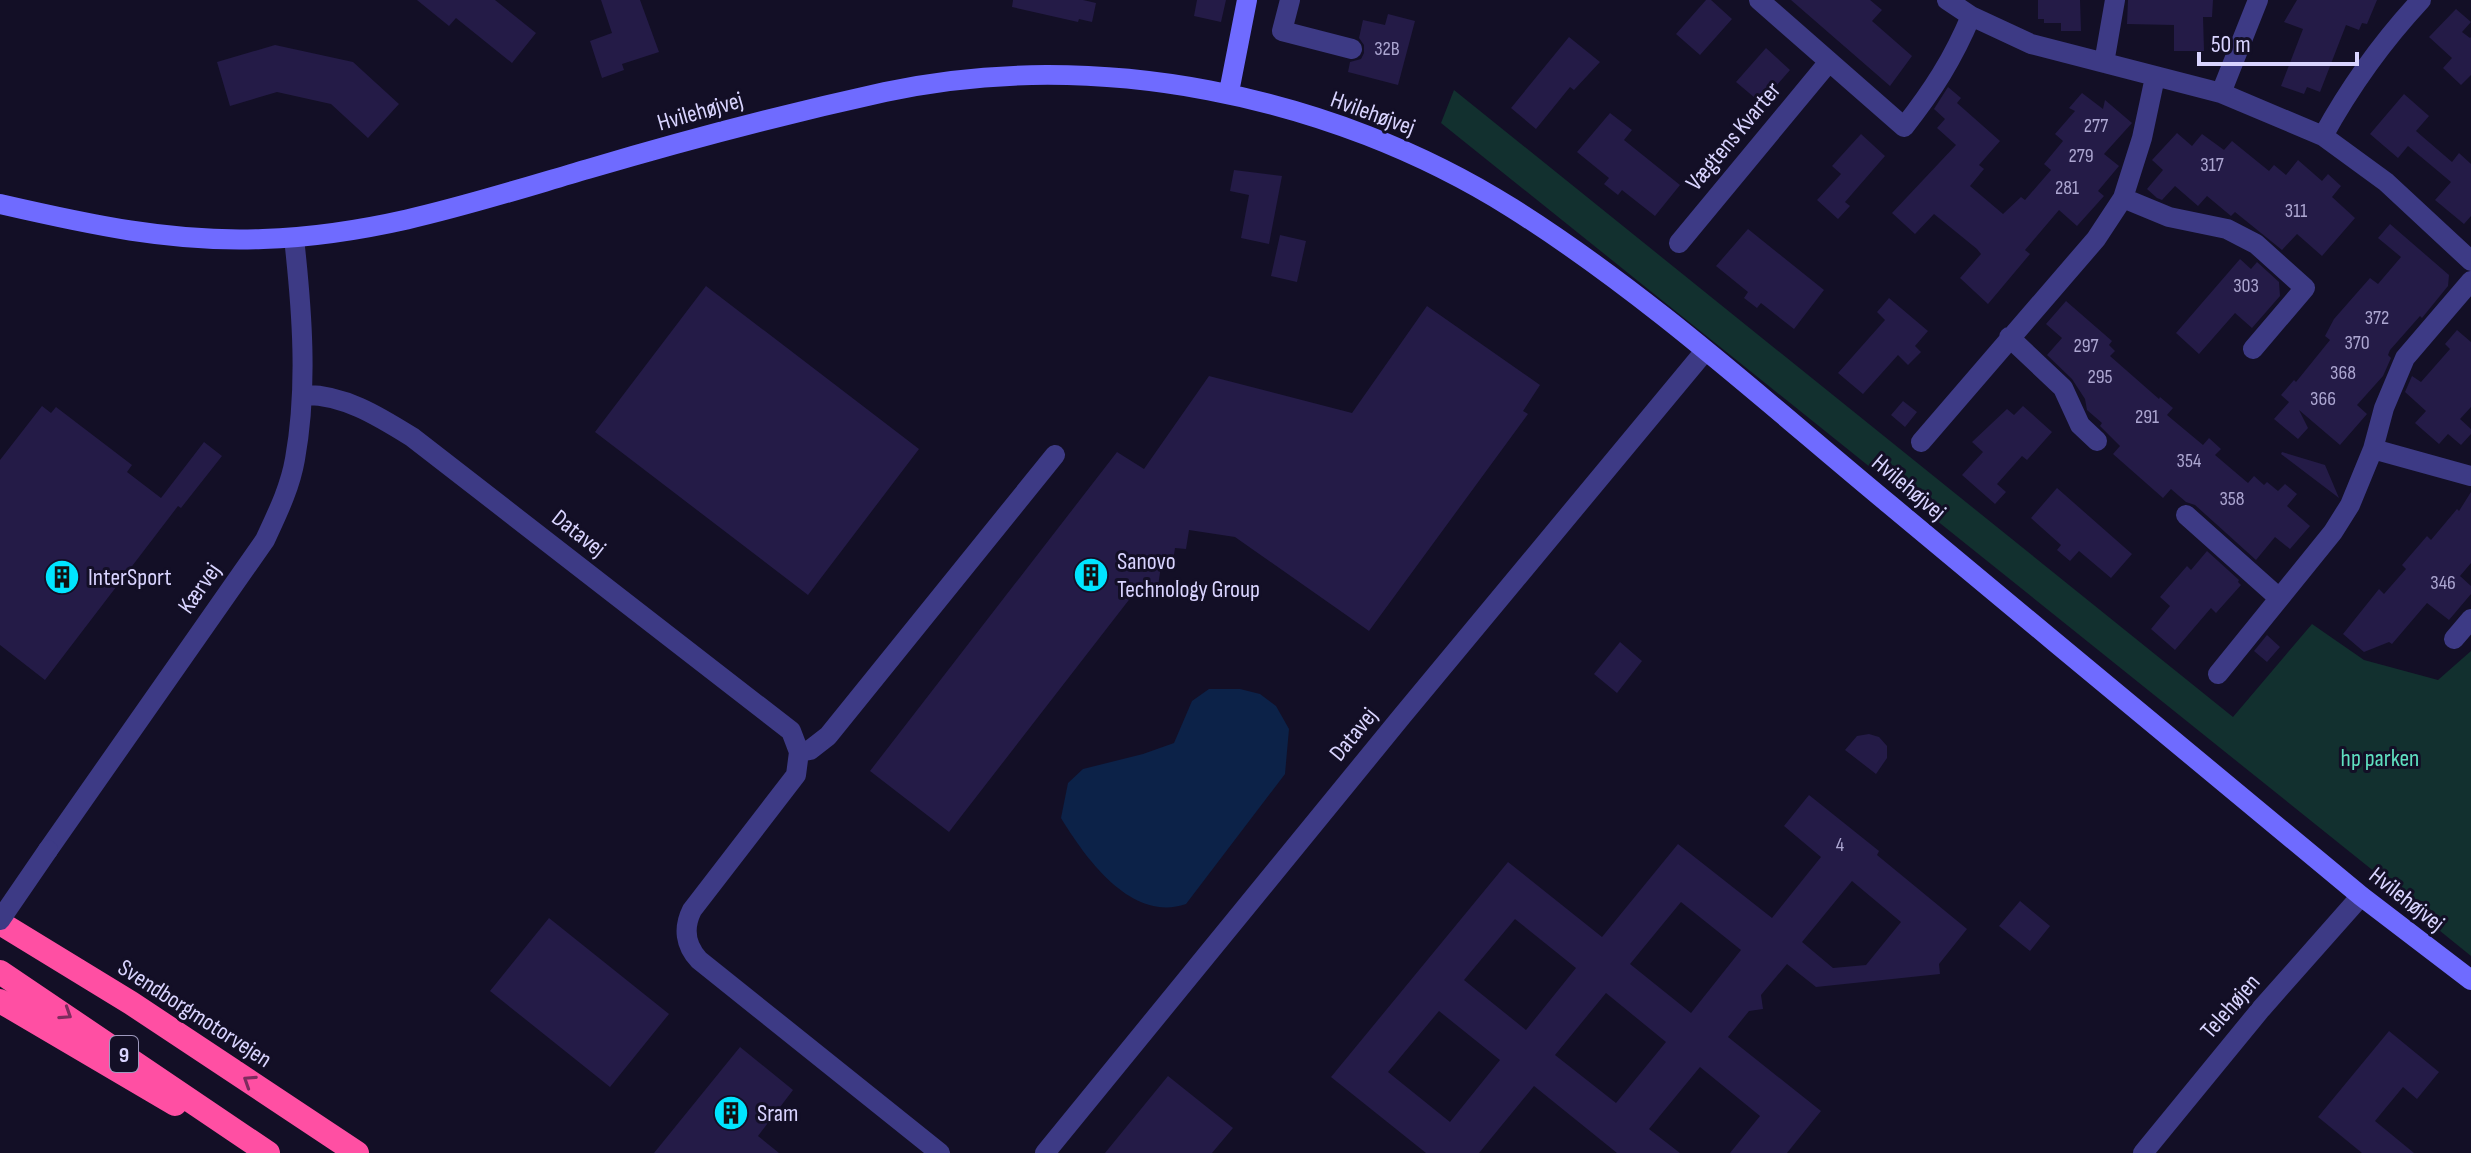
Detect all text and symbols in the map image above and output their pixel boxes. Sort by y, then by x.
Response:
scale bar [2199,16,2357,66]
text: 50 m [2211,30,2251,59]
house number: 32B [1374,37,1400,61]
street label: Vægtens Kvarter [1680,76,1787,196]
street label: Hvilehøjvej [654,85,746,137]
street label: Hvilehøjvej [1327,85,1419,142]
house number: 277 [2084,114,2108,138]
house number: 279 [2068,144,2094,168]
house number: 317 [2200,153,2224,177]
house number: 281 [2055,176,2079,200]
house number: 311 [2285,199,2307,223]
house number: 303 [2233,274,2259,298]
house number: 372 [2365,306,2389,330]
house number: 370 [2344,331,2370,355]
house number: 297 [2073,334,2099,358]
house number: 368 [2330,361,2356,385]
house number: 295 [2087,365,2113,389]
house number: 366 [2310,387,2336,411]
house number: 291 [2135,405,2159,429]
street label: Hvilehøjvej [1866,448,1952,527]
house number: 354 [2177,449,2201,473]
house number: 358 [2219,487,2245,511]
street label: Datavej [546,503,611,563]
place label: Sanovo Technology Group [1117,547,1260,604]
building icon: Sanovo Technology Group [1072,556,1110,594]
street label: Kærvej [172,557,227,619]
building icon: InterSport [43,558,81,596]
place label: InterSport [88,563,172,592]
house number: 346 [2430,571,2456,595]
street label: Datavej [1323,702,1384,767]
park label: hp parken [2341,744,2419,773]
house number: 4 [1836,833,1844,857]
street label: Hvilehøjvej [2363,861,2450,938]
street label: Svendborgmotorvejen [112,953,277,1074]
street label: Telehøjen [2194,968,2266,1045]
one-way arrow [57,1005,71,1020]
road number: 9 [110,1036,138,1072]
one-way arrow [244,1076,258,1091]
building icon: Sram [712,1094,750,1132]
place label: Sram [757,1099,798,1128]

